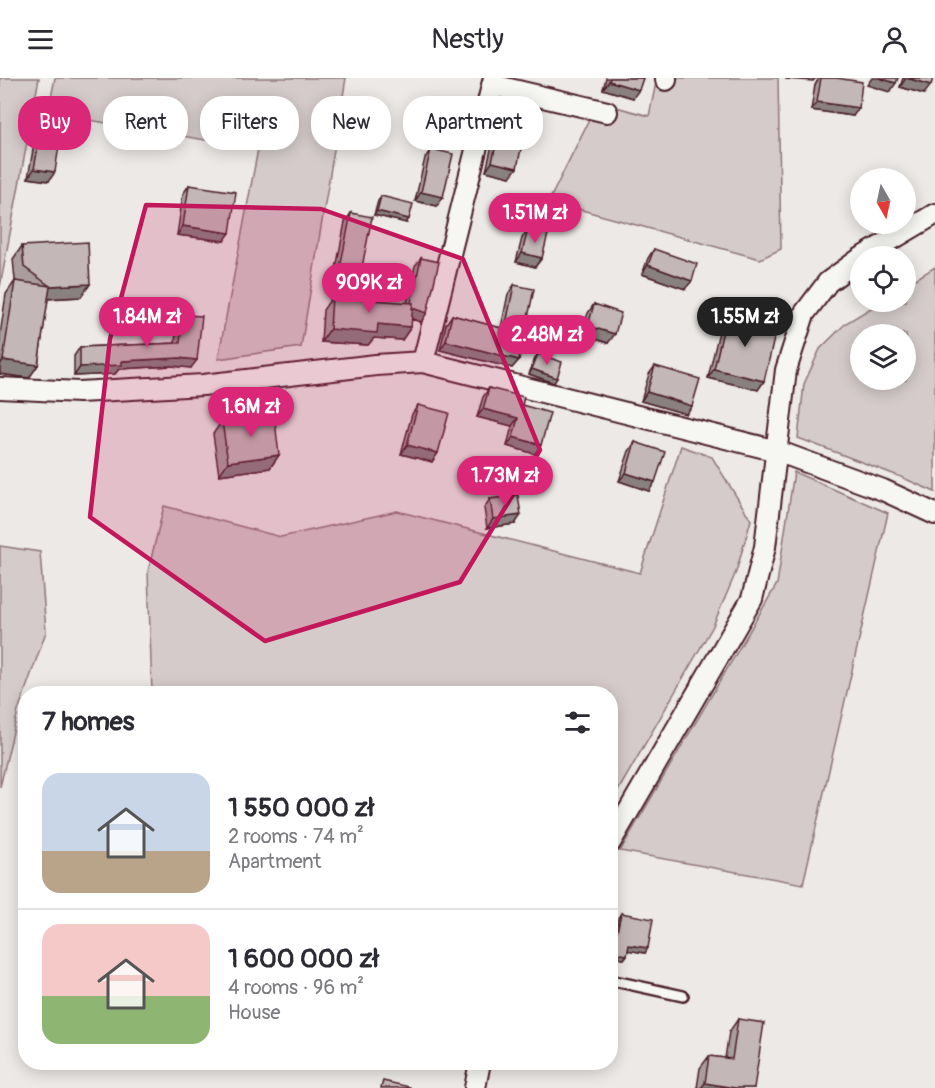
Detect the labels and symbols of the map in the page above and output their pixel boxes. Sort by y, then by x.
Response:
north arrow [850,168,916,234]
pin: 1.51M zł [473,193,597,244]
pin: 909K zł [314,263,424,314]
pin: 1.84M zł [85,297,209,348]
pin: 1.55M zł [683,297,807,348]
pin: 2.48M zł [485,315,609,366]
pin: 1.6M zł [196,387,306,438]
pin: 1.73M zł [443,456,567,507]

